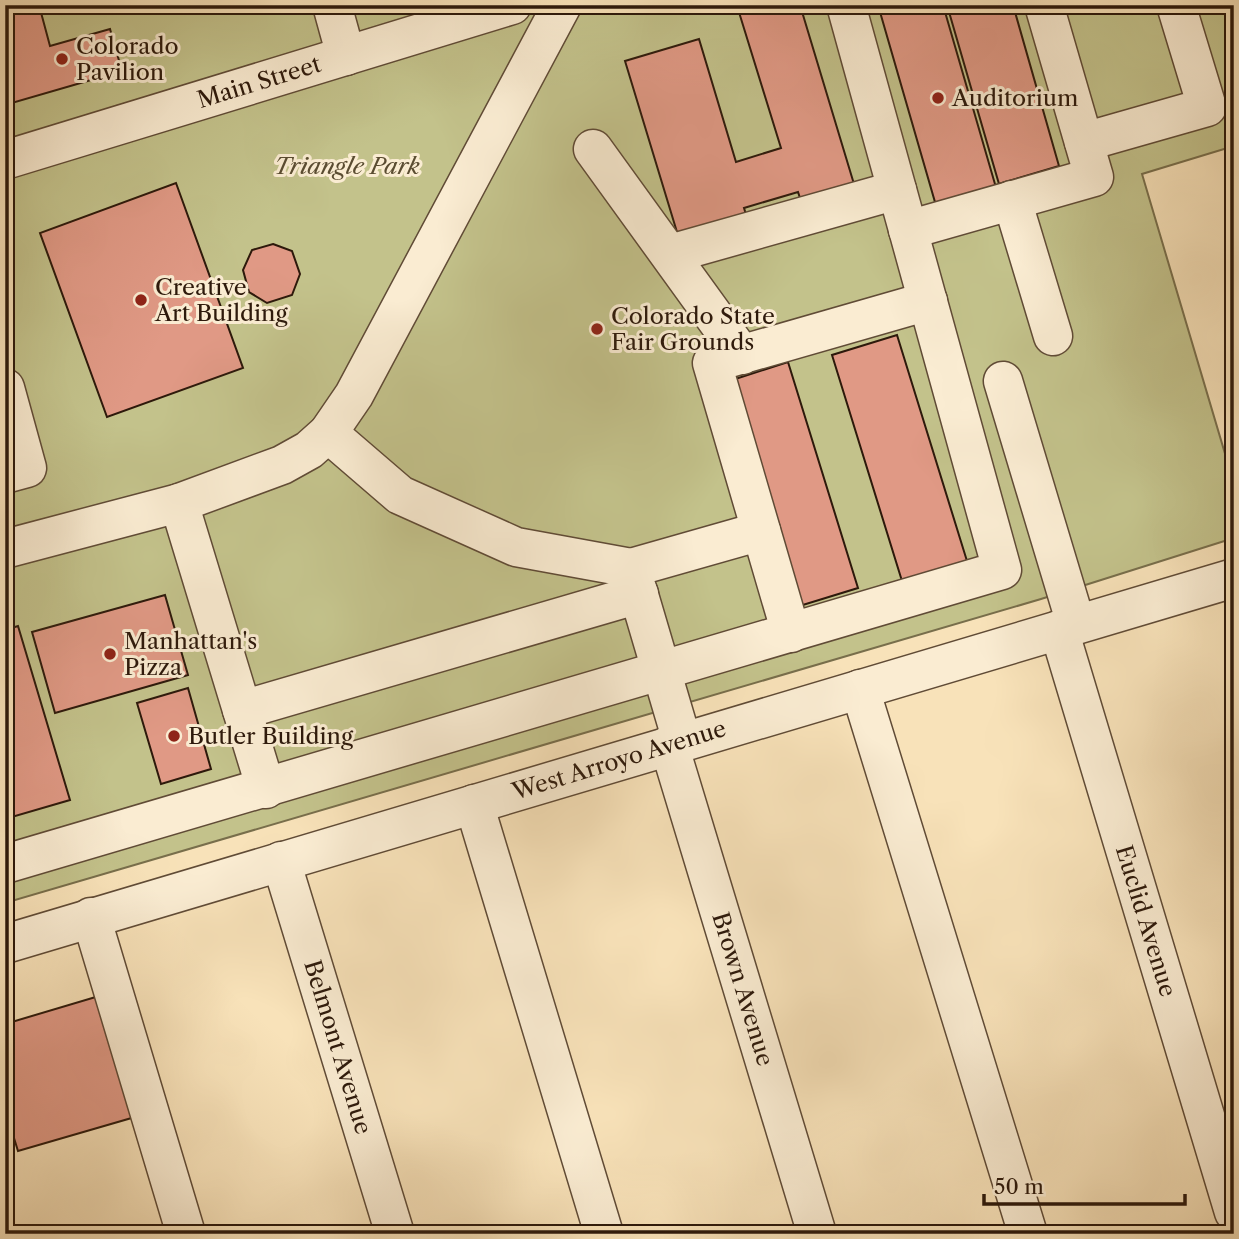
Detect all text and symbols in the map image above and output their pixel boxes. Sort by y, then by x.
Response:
place label: Colorado Pavilion [76,32,179,86]
street label: Main Street [194,50,324,114]
marker: Colorado Pavilion [54,51,70,67]
place label: Auditorium [951,84,1078,112]
marker: Auditorium [930,90,946,106]
park label: Triangle Park [274,152,420,180]
place label: Creative Art Building [154,273,288,327]
marker: Creative Art Building [133,292,149,308]
place label: Colorado State Fair Grounds [611,302,775,356]
marker: Colorado State Fair Grounds [589,321,605,337]
place label: Manhattan's Pizza [124,627,257,681]
marker: Manhattan's Pizza [102,646,118,662]
street label: West Arroyo Avenue [508,714,729,806]
place label: Butler Building [188,722,354,750]
marker: Butler Building [166,728,182,744]
street label: Euclid Avenue [1110,842,1182,1000]
street label: Brown Avenue [706,909,780,1069]
street label: Belmont Avenue [298,956,378,1138]
scale bar [984,1162,1185,1206]
text: 50 m [994,1174,1044,1199]

